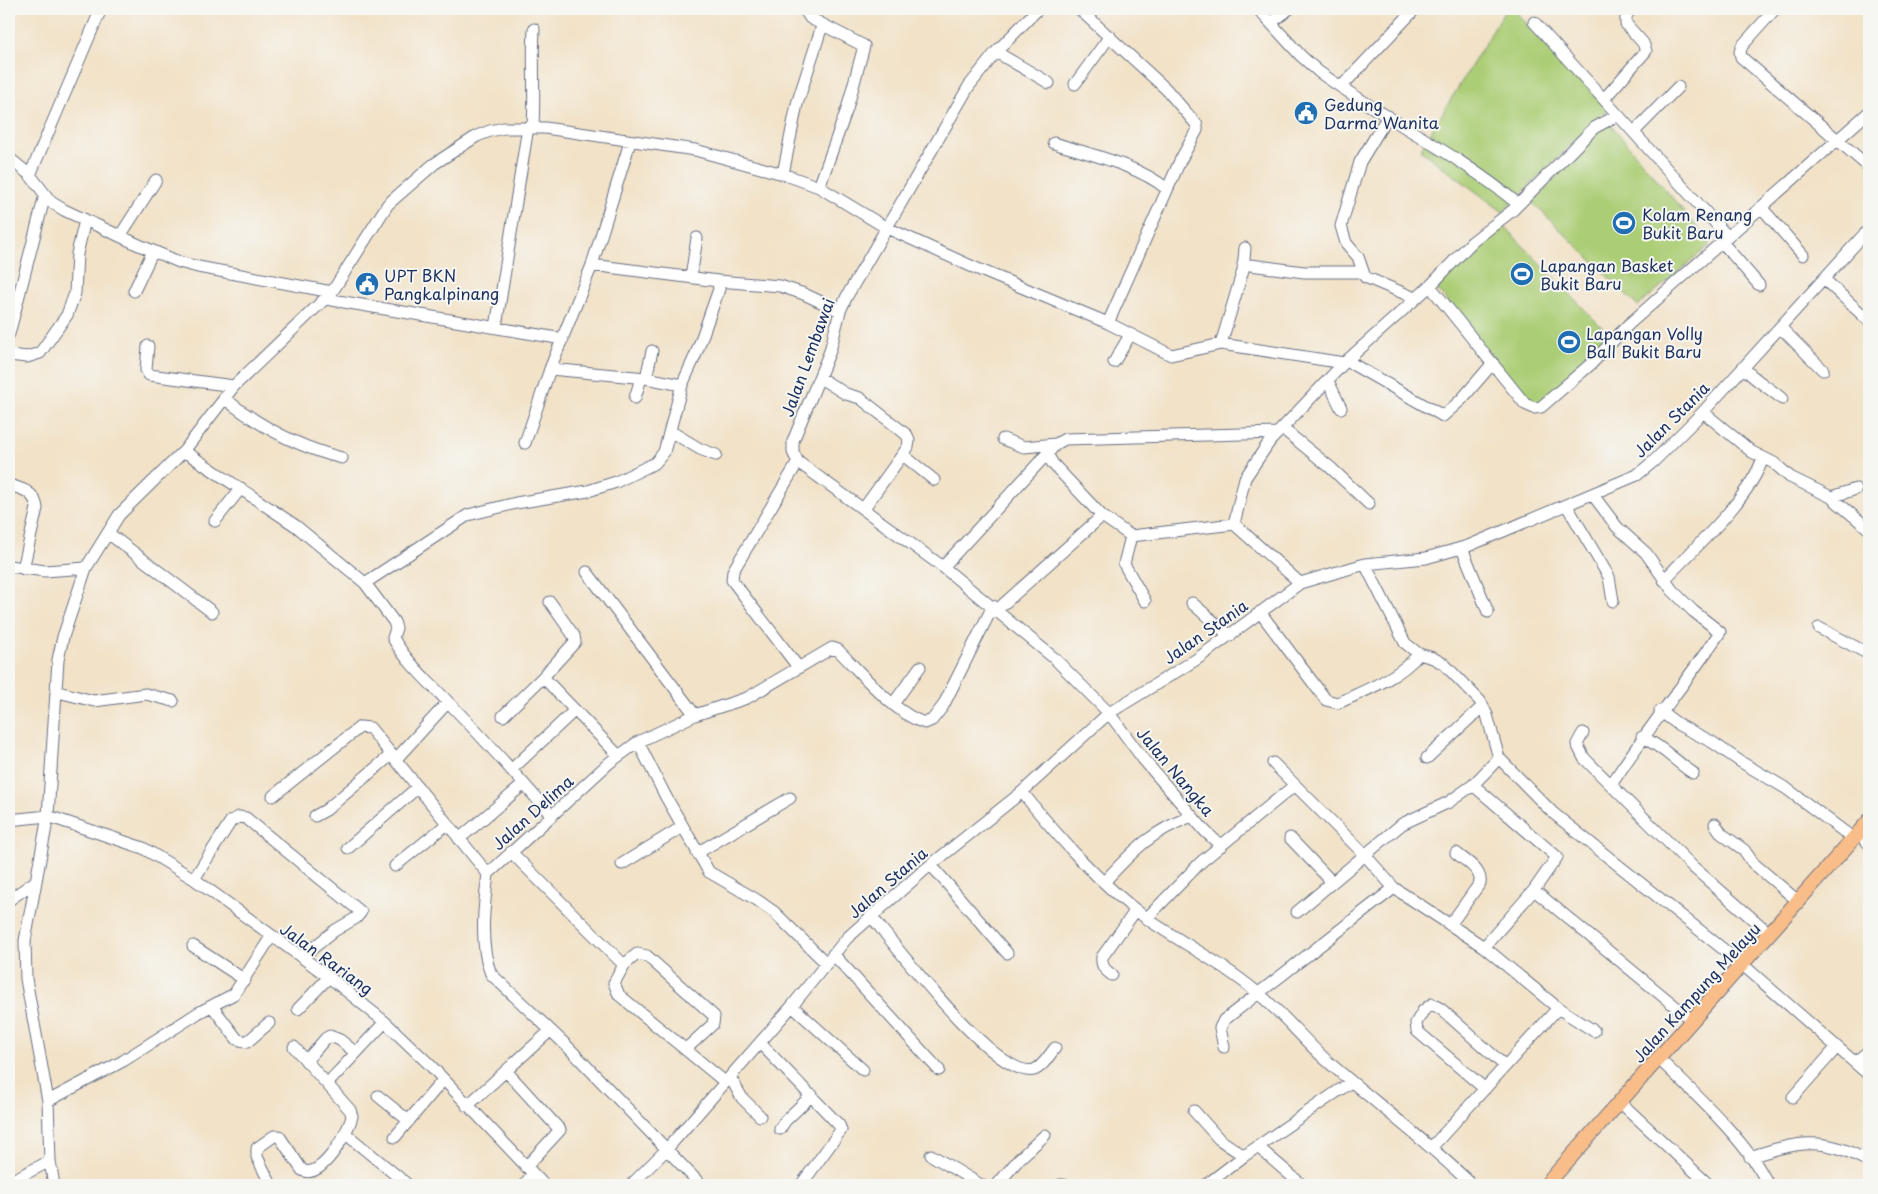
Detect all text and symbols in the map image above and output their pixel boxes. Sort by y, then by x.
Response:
place label: Gedung Darma Wanita [1324,92,1439,134]
public building icon: Gedung Darma Wanita [1293,100,1319,126]
place label: Kolam Renang Bukit Baru [1642,202,1752,244]
sports icon: Kolam Renang Bukit Baru [1611,210,1637,236]
place label: Lapangan Basket Bukit Baru [1540,253,1674,295]
sports icon: Lapangan Basket Bukit Baru [1509,261,1535,287]
place label: UPT BKN Pangkalpinang [384,263,499,305]
public building icon: UPT BKN Pangkalpinang [354,271,380,297]
street label: Jalan Lembawai [774,294,840,420]
place label: Lapangan Volly Ball Bukit Baru [1586,321,1703,363]
sports icon: Lapangan Volly Ball Bukit Baru [1556,329,1582,355]
street label: Jalan Stania [1628,376,1714,462]
street label: Jalan Stania [1158,593,1252,669]
street label: Jalan Nangka [1132,721,1221,821]
street label: Jalan Delima [486,769,578,855]
street label: Jalan Stania [842,840,932,923]
street label: Jalan Rariang [276,916,378,1000]
street label: Jalan Kampung Melayu [1626,917,1766,1067]

